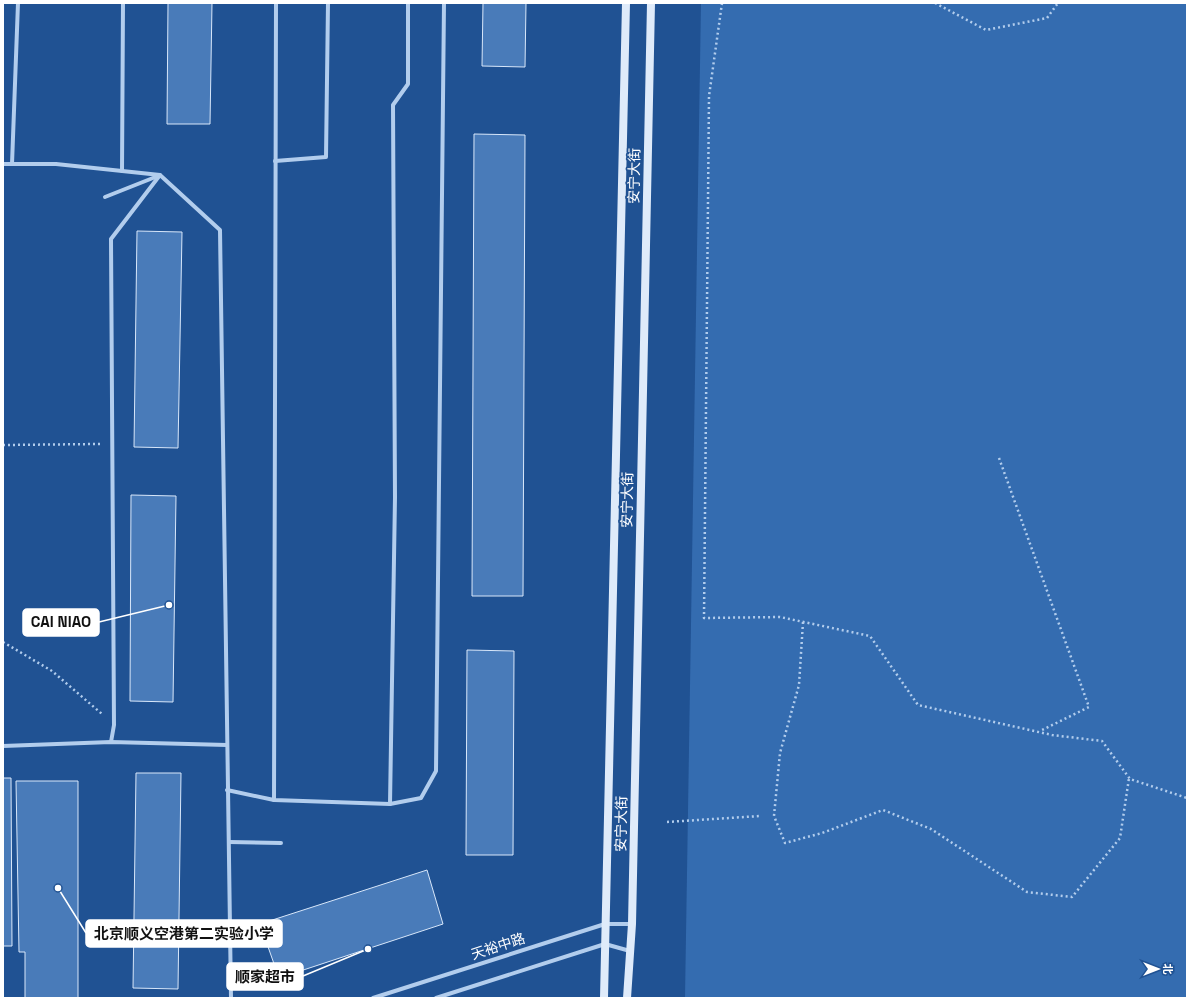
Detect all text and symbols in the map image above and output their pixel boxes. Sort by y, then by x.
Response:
street label: 安宁大街 [625,148,643,204]
street label: 安宁大街 [618,472,636,528]
callout: CAI NIAO [23,609,99,636]
text: CAI NIAO [31,612,91,631]
street label: 安宁大街 [612,796,630,852]
callout: 北京顺义空港第二实验小学 [86,920,282,947]
text: 北京顺义空港第二实验小学 [94,924,274,943]
street label: 天裕中路 [469,929,527,963]
north arrow [1138,949,1178,989]
callout: 顺家超市 [227,963,303,990]
text: 北 [1161,964,1175,975]
text: 顺家超市 [235,967,295,986]

